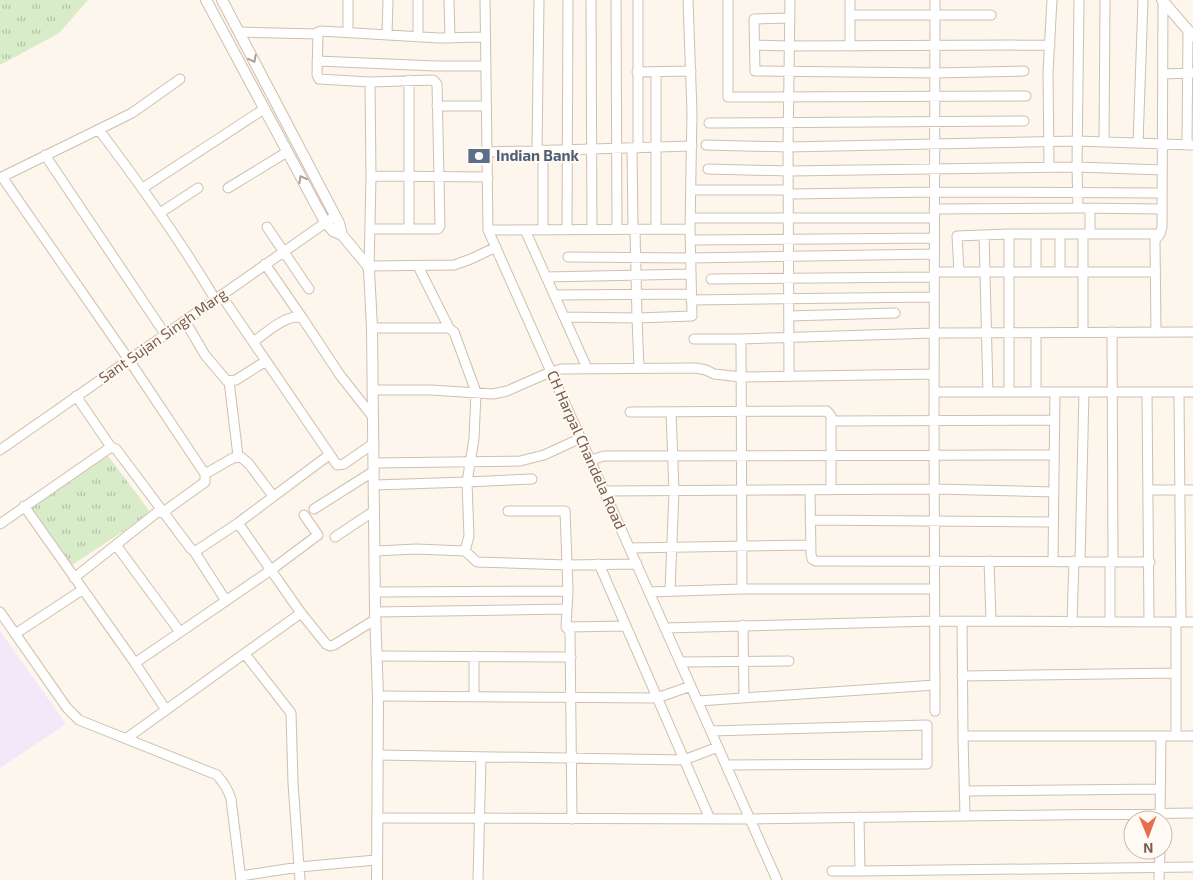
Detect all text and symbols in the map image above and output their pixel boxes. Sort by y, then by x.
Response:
one-way arrow [247,53,257,62]
bank icon: Indian Bank [466,143,492,169]
place label: Indian Bank [496,146,579,164]
one-way arrow [298,176,308,185]
street label: Sant Sujan Singh Marg [95,284,231,387]
street label: CH Harpal Chandela Road [544,367,630,532]
north arrow [1123,810,1173,860]
text: N [1143,840,1153,857]

